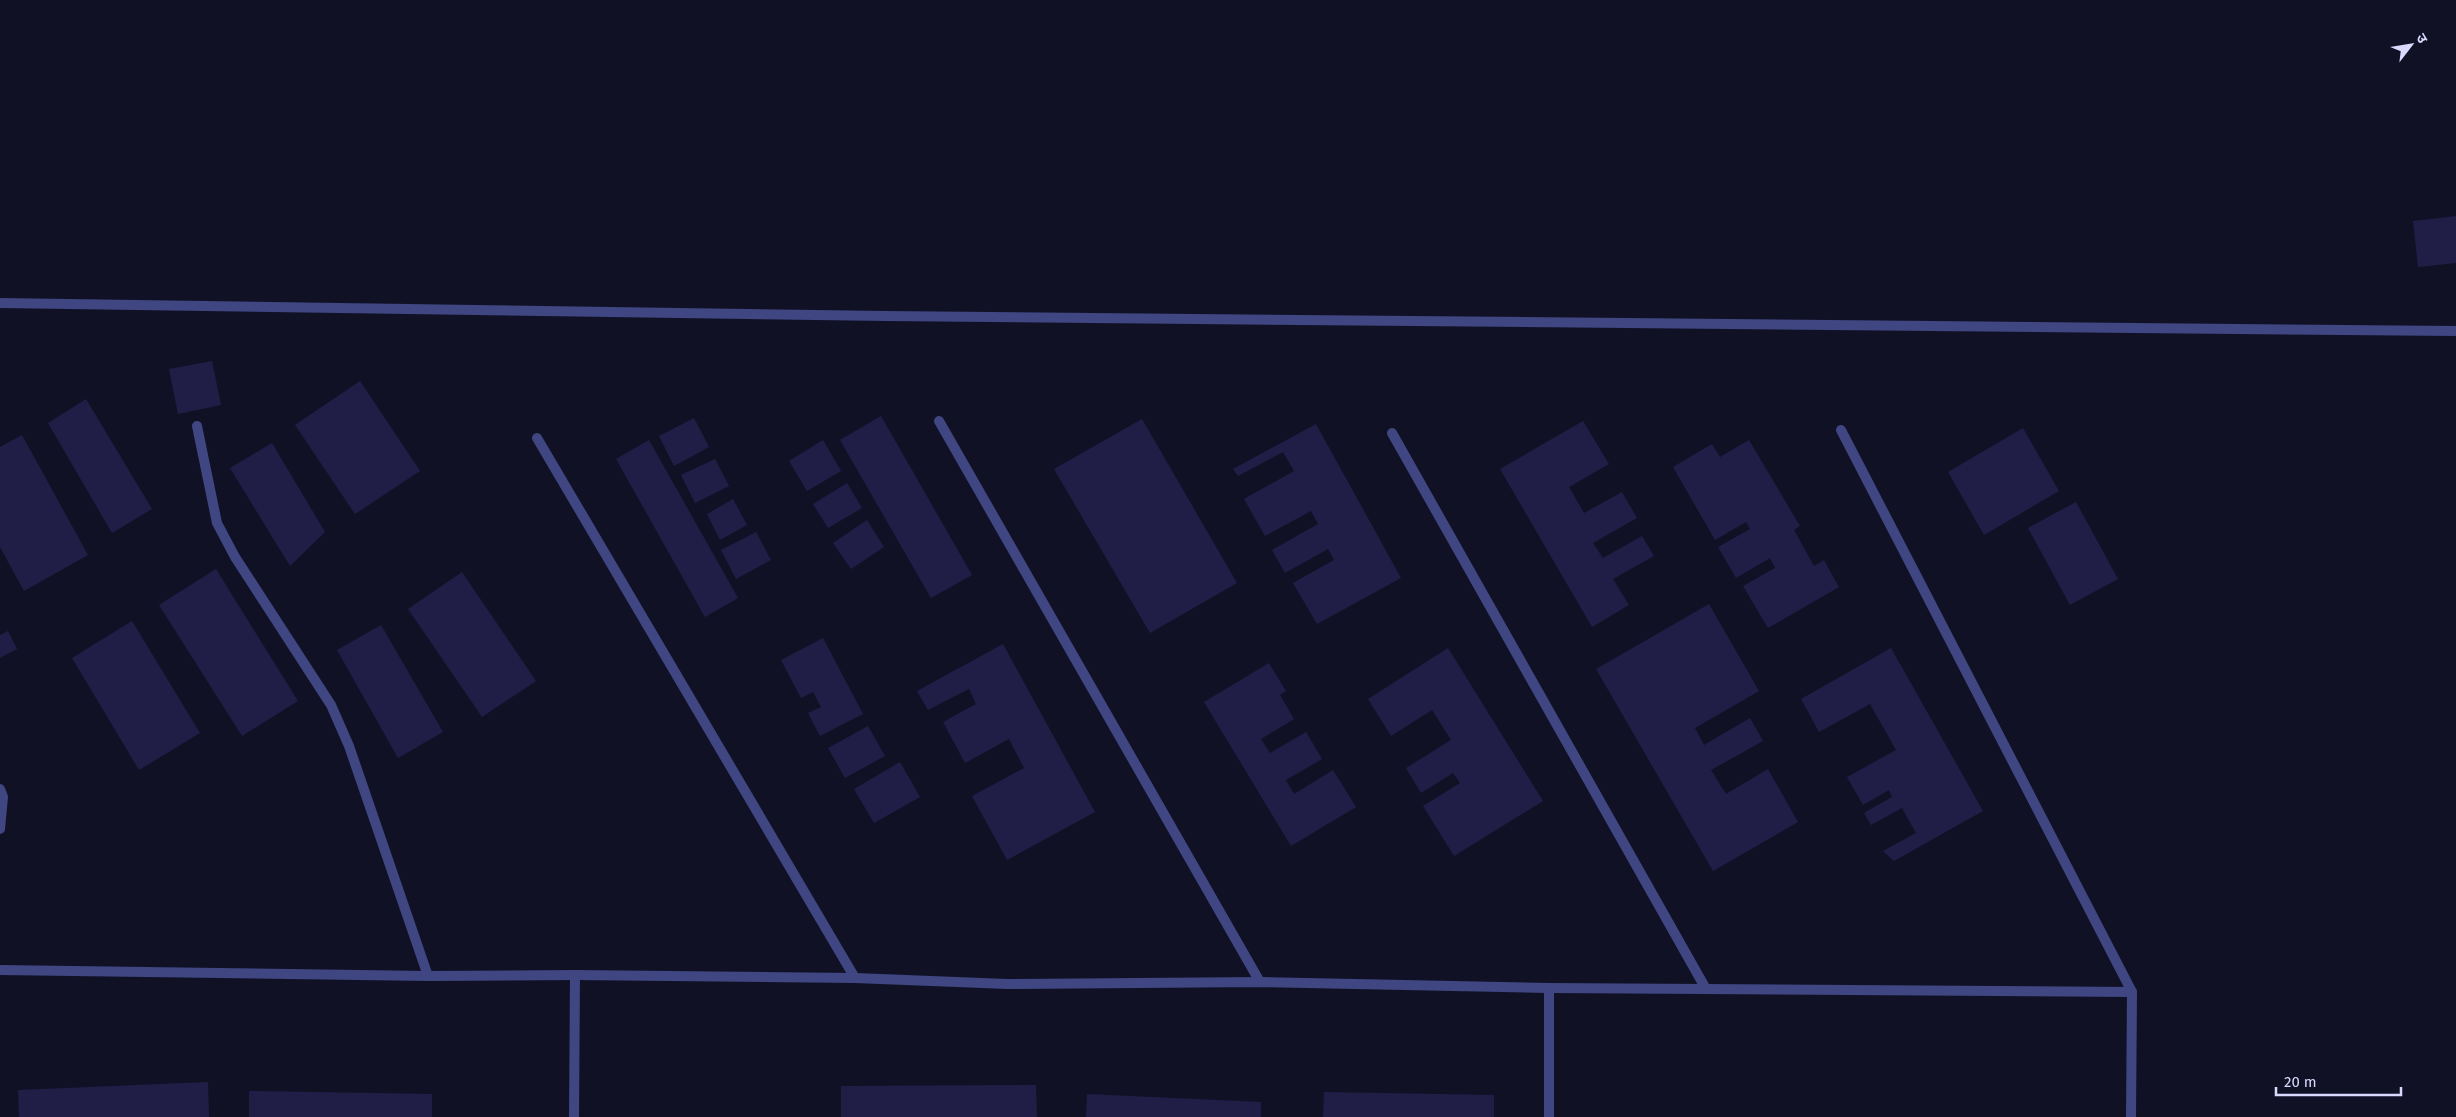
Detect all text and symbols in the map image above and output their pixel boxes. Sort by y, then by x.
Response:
north arrow [2386,20,2436,70]
text: उ [2412,31,2432,47]
scale bar [2276,1064,2401,1096]
text: 20 m [2284,1073,2317,1091]

